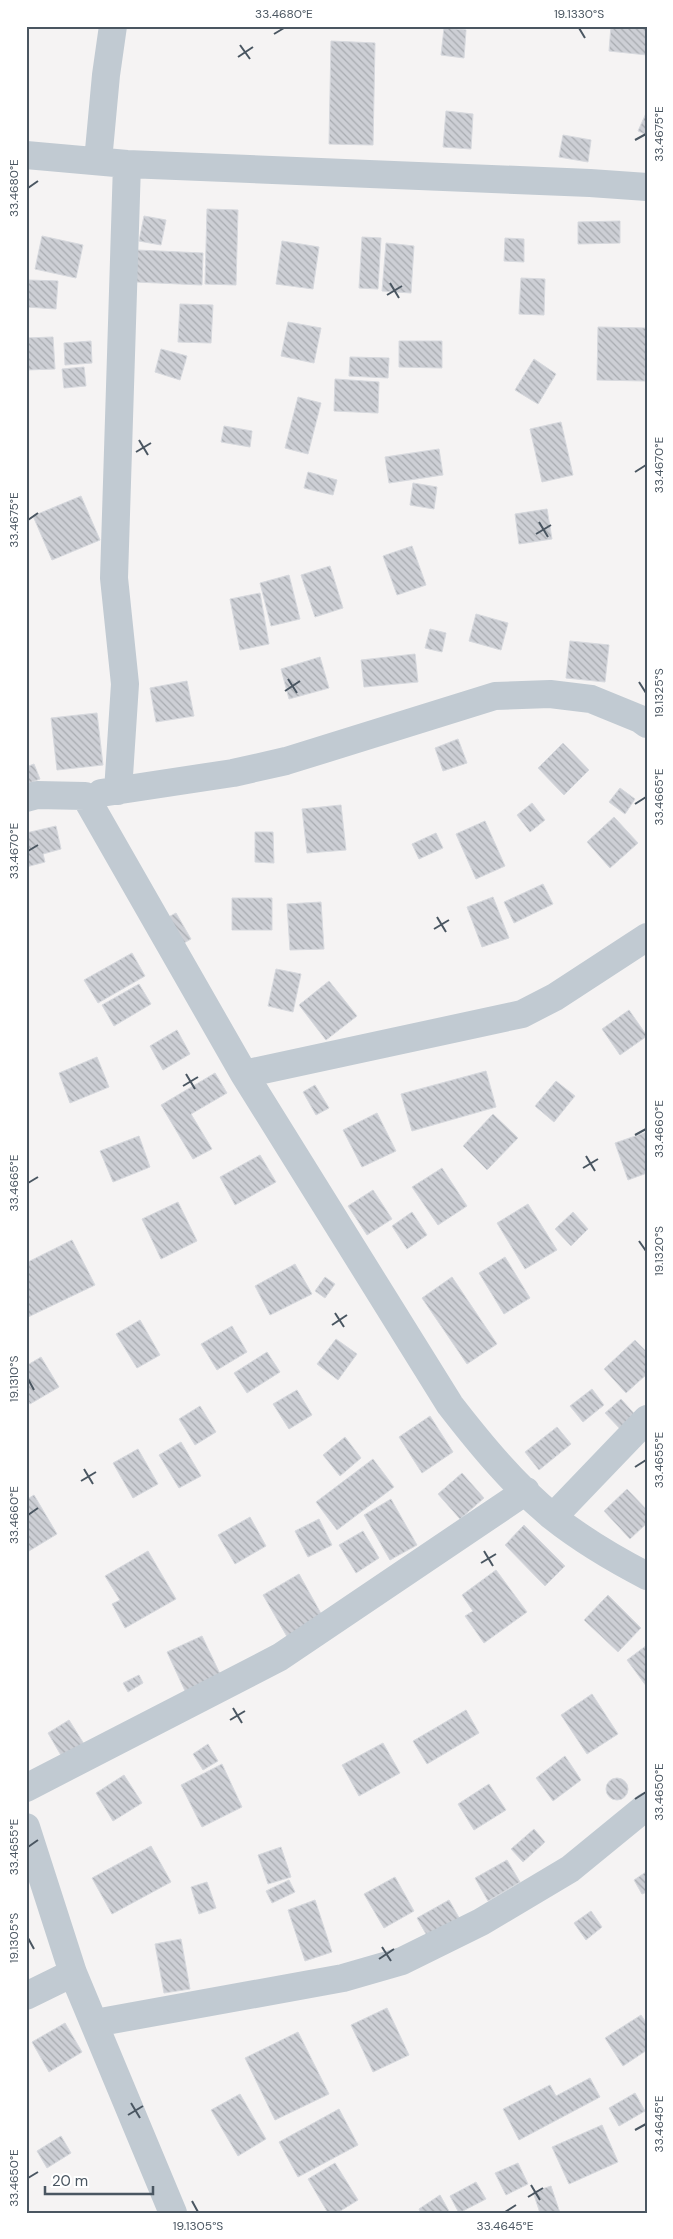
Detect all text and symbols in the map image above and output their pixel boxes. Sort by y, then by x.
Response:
text: 33.4680°E [255,6,313,22]
text: 19.1330°S [554,6,604,22]
text: 33.4675°E [651,106,667,162]
text: 33.4680°E [6,159,22,217]
text: 33.4670°E [651,437,667,493]
text: 33.4675°E [6,492,22,548]
text: 19.1325°S [651,668,667,718]
text: 33.4665°E [651,768,667,825]
text: 33.4670°E [6,823,22,879]
text: 33.4660°E [651,1100,667,1158]
text: 33.4665°E [6,1154,22,1211]
text: 19.1320°S [651,1226,667,1276]
text: 19.1310°S [6,1356,22,1402]
text: 33.4655°E [651,1431,667,1488]
text: 33.4660°E [6,1486,22,1544]
text: 33.4650°E [651,1763,667,1821]
text: 33.4655°E [6,1818,22,1875]
text: 19.1305°S [6,1913,22,1963]
text: 33.4645°E [651,2095,667,2152]
text: 33.4650°E [6,2149,22,2207]
scale bar [45,2164,152,2196]
text: 20 m [52,2171,88,2191]
text: 19.1305°S [173,2218,223,2234]
text: 33.4645°E [477,2218,534,2234]

